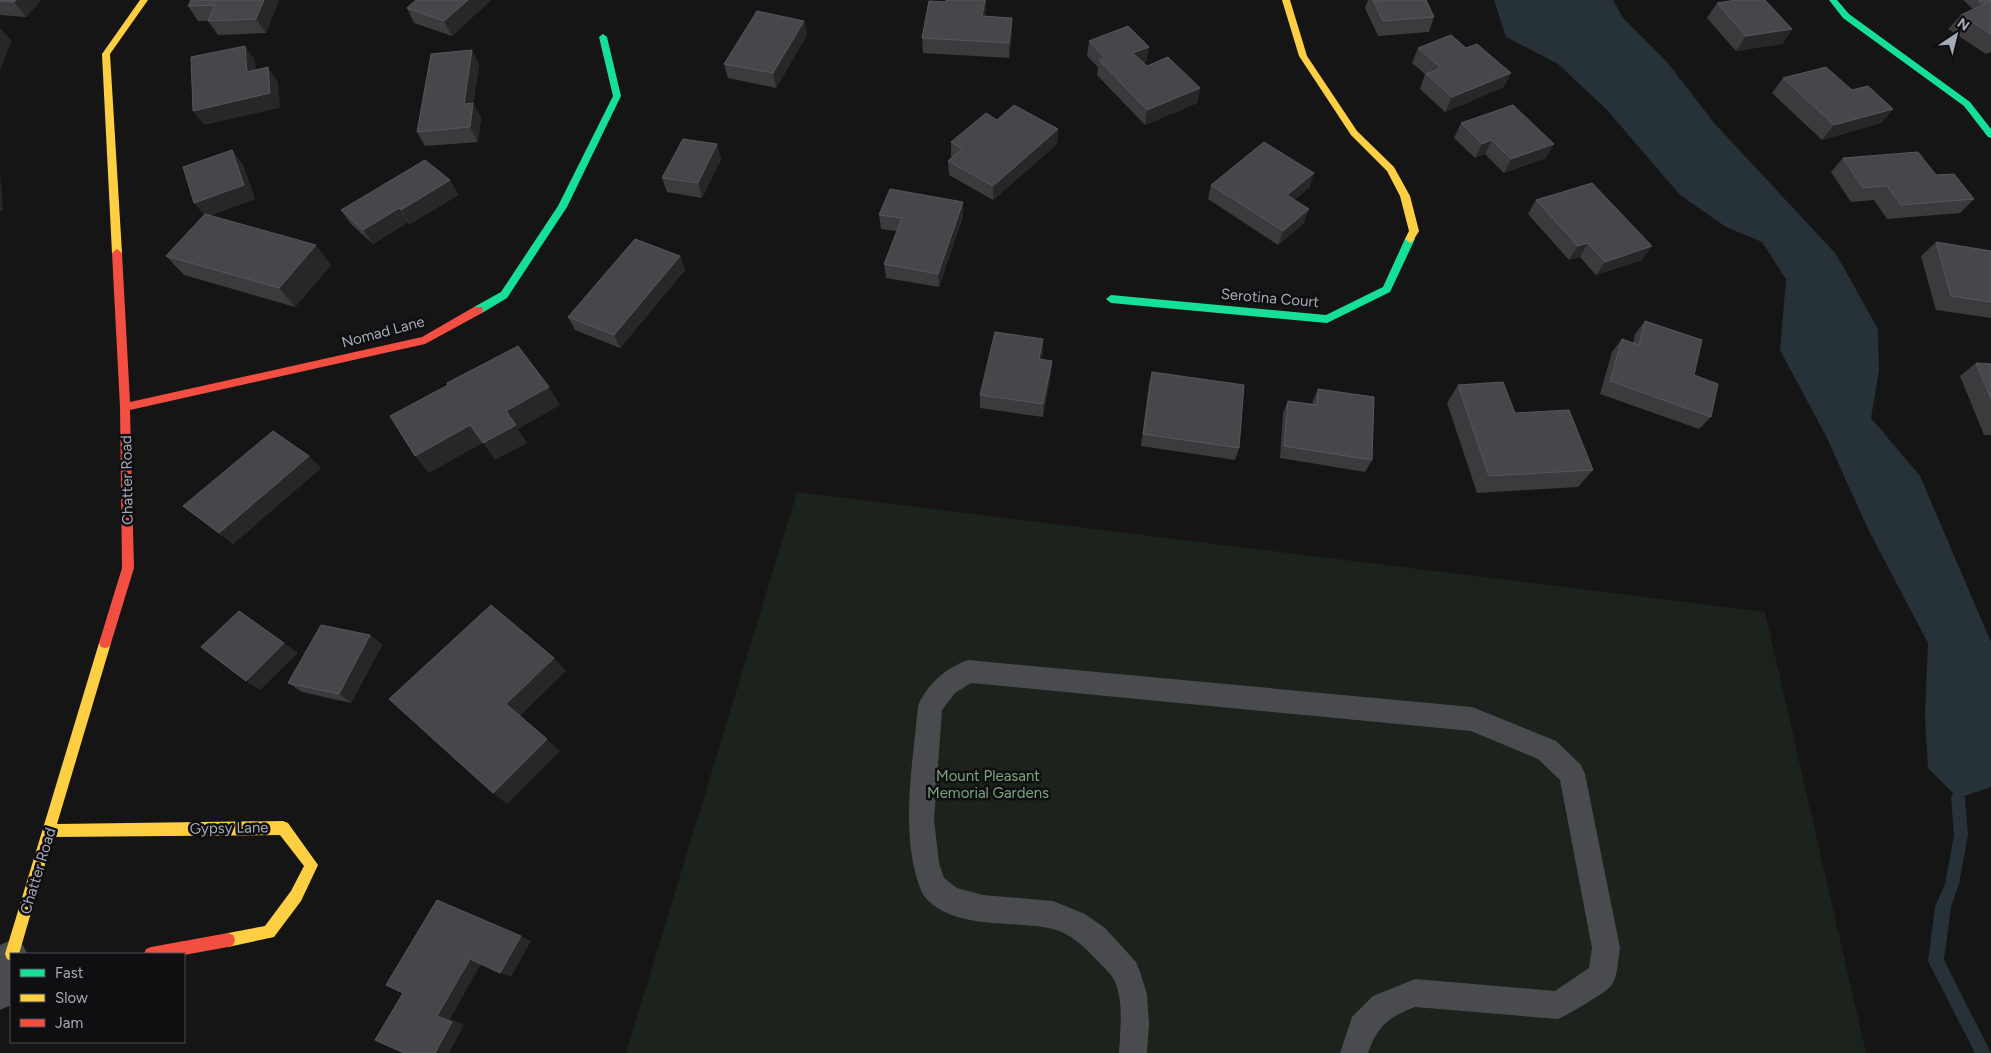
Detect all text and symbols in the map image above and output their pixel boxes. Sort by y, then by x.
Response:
north arrow [1931,10,1981,60]
text: N [1954,15,1972,35]
street label: Serotina Court [1220,285,1320,311]
street label: Nomad Lane [340,312,426,352]
street label: Chatter Road [117,435,137,525]
park label: Mount Pleasant Memorial Gardens [927,767,1049,802]
street label: Gypsy Lane [189,818,269,838]
street label: Chatter Road [16,826,60,916]
legend [10,953,185,1043]
text: Fast [55,964,84,982]
text: Slow [55,989,88,1007]
text: Jam [55,1014,83,1032]

